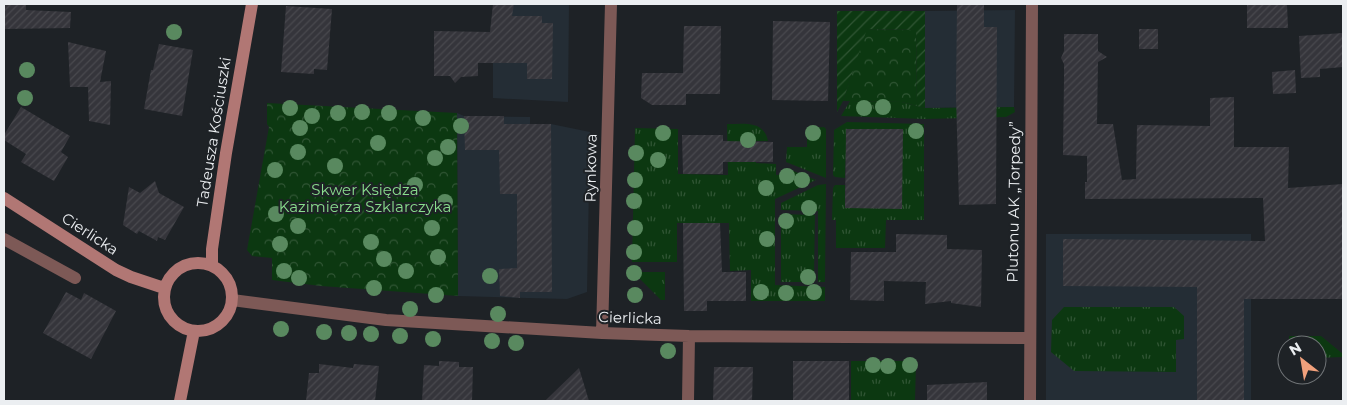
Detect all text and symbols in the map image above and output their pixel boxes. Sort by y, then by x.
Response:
street label: Tadeusza Kościuszki [192,56,235,208]
street label: Plutonu AK „Torpedy” [1003,121,1024,283]
street label: Rynkowa [580,133,601,203]
park label: Skwer Księdza Kazimierza Szklarczyka [279,180,451,216]
street label: Cierlicka [58,208,122,259]
street label: Cierlicka [598,307,662,328]
north arrow [1277,335,1327,385]
text: N [1286,338,1305,359]

